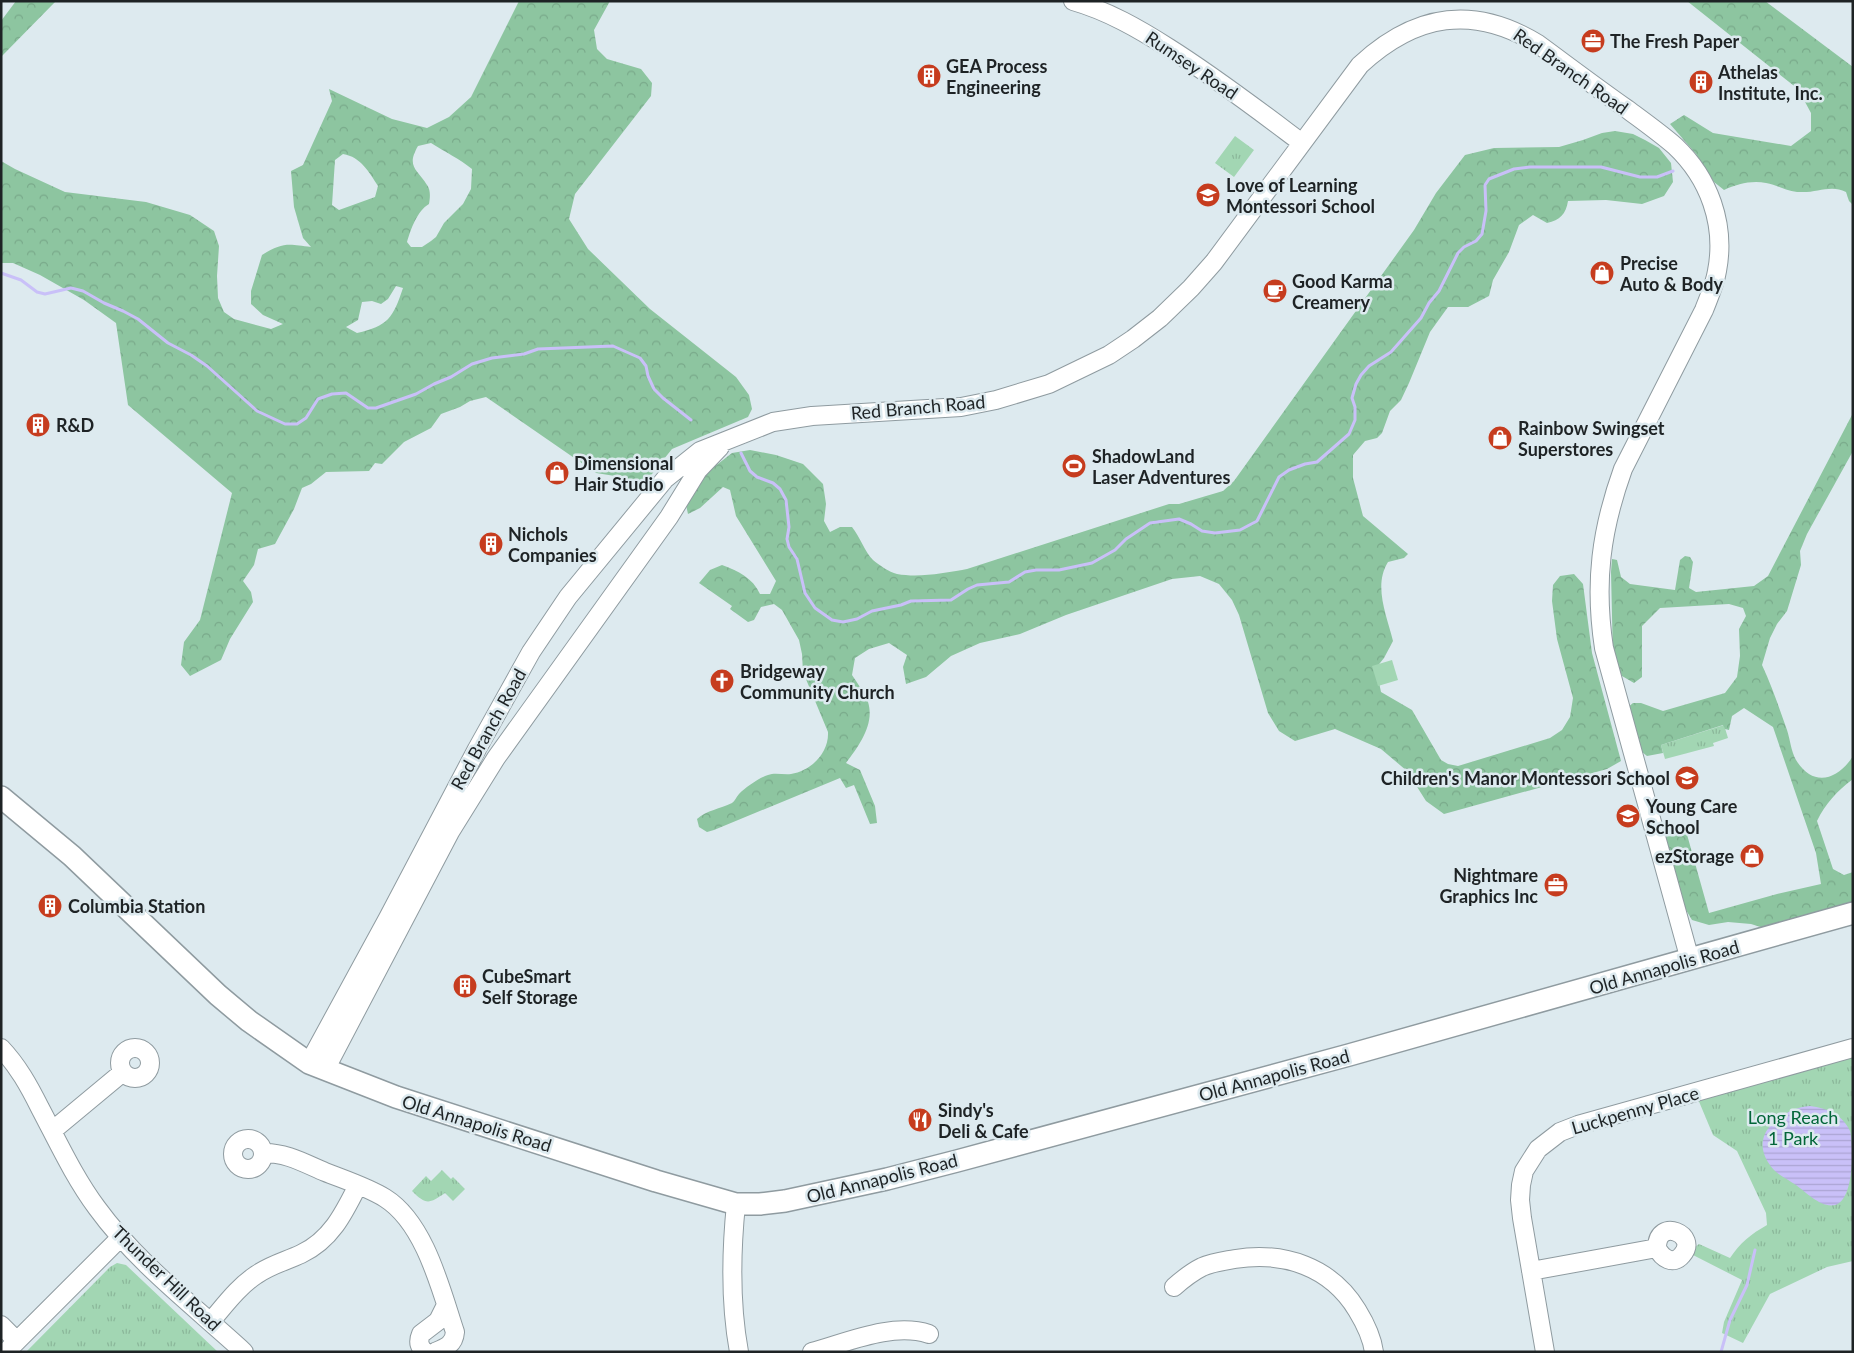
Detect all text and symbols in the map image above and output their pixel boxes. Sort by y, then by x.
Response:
street label: Red Branch Road [1509,23,1633,119]
street label: Rumsey Road [1142,26,1242,104]
office icon: The Fresh Paper [1580,28,1606,54]
place label: The Fresh Paper [1610,30,1740,52]
place label: GEA Process Engineering [946,55,1048,98]
place label: Athelas Institute, Inc. [1717,61,1823,104]
building icon: GEA Process Engineering [916,63,942,89]
building icon: Athelas Institute, Inc. [1688,69,1714,95]
place label: Love of Learning Montessori School [1226,174,1375,217]
school or university icon: Love of Learning Montessori School [1195,182,1221,208]
place label: Precise Auto & Body [1619,252,1723,295]
shop icon: Precise Auto & Body [1589,260,1615,286]
place label: Good Karma Creamery [1292,270,1393,313]
cafe icon: Good Karma Creamery [1262,278,1288,304]
street label: Red Branch Road [850,390,986,424]
building icon: R&D [25,412,51,438]
place label: R&D [56,414,94,436]
place label: Rainbow Swingset Superstores [1518,417,1665,460]
shop icon: Rainbow Swingset Superstores [1487,425,1513,451]
place label: ShadowLand Laser Adventures [1092,445,1230,488]
place label: Dimensional Hair Studio [574,452,674,495]
sports icon: ShadowLand Laser Adventures [1061,453,1087,479]
shop icon: Dimensional Hair Studio [544,460,570,486]
place label: Nichols Companies [508,523,597,566]
building icon: Nichols Companies [478,531,504,557]
place label: Bridgeway Community Church [740,660,895,703]
street label: Red Branch Road [446,665,530,793]
church icon: Bridgeway Community Church [709,668,735,694]
school or university icon: Children's Manor Montessori School [1674,765,1700,791]
place label: Children's Manor Montessori School [1381,767,1670,789]
place label: Young Care School [1645,795,1738,838]
school or university icon: Young Care School [1615,803,1641,829]
shop icon: ezStorage [1739,843,1765,869]
place label: ezStorage [1655,845,1734,867]
place label: Nightmare Graphics Inc [1439,864,1538,907]
office icon: Nightmare Graphics Inc [1543,872,1569,898]
building icon: Columbia Station [37,893,63,919]
place label: Columbia Station [68,895,205,917]
street label: Old Annapolis Road [1586,935,1742,999]
place label: CubeSmart Self Storage [482,965,578,1008]
building icon: CubeSmart Self Storage [452,973,478,999]
street label: Old Annapolis Road [1196,1044,1352,1106]
street label: Luckpenny Place [1569,1081,1701,1139]
street label: Old Annapolis Road [400,1090,554,1156]
place label: Sindy's Deli & Cafe [938,1099,1029,1142]
park label: Long Reach 1 Park [1748,1106,1838,1149]
restaurant icon: Sindy's Deli & Cafe [907,1107,933,1133]
street label: Old Annapolis Road [804,1149,960,1207]
street label: Thunder Hill Road [108,1221,226,1335]

